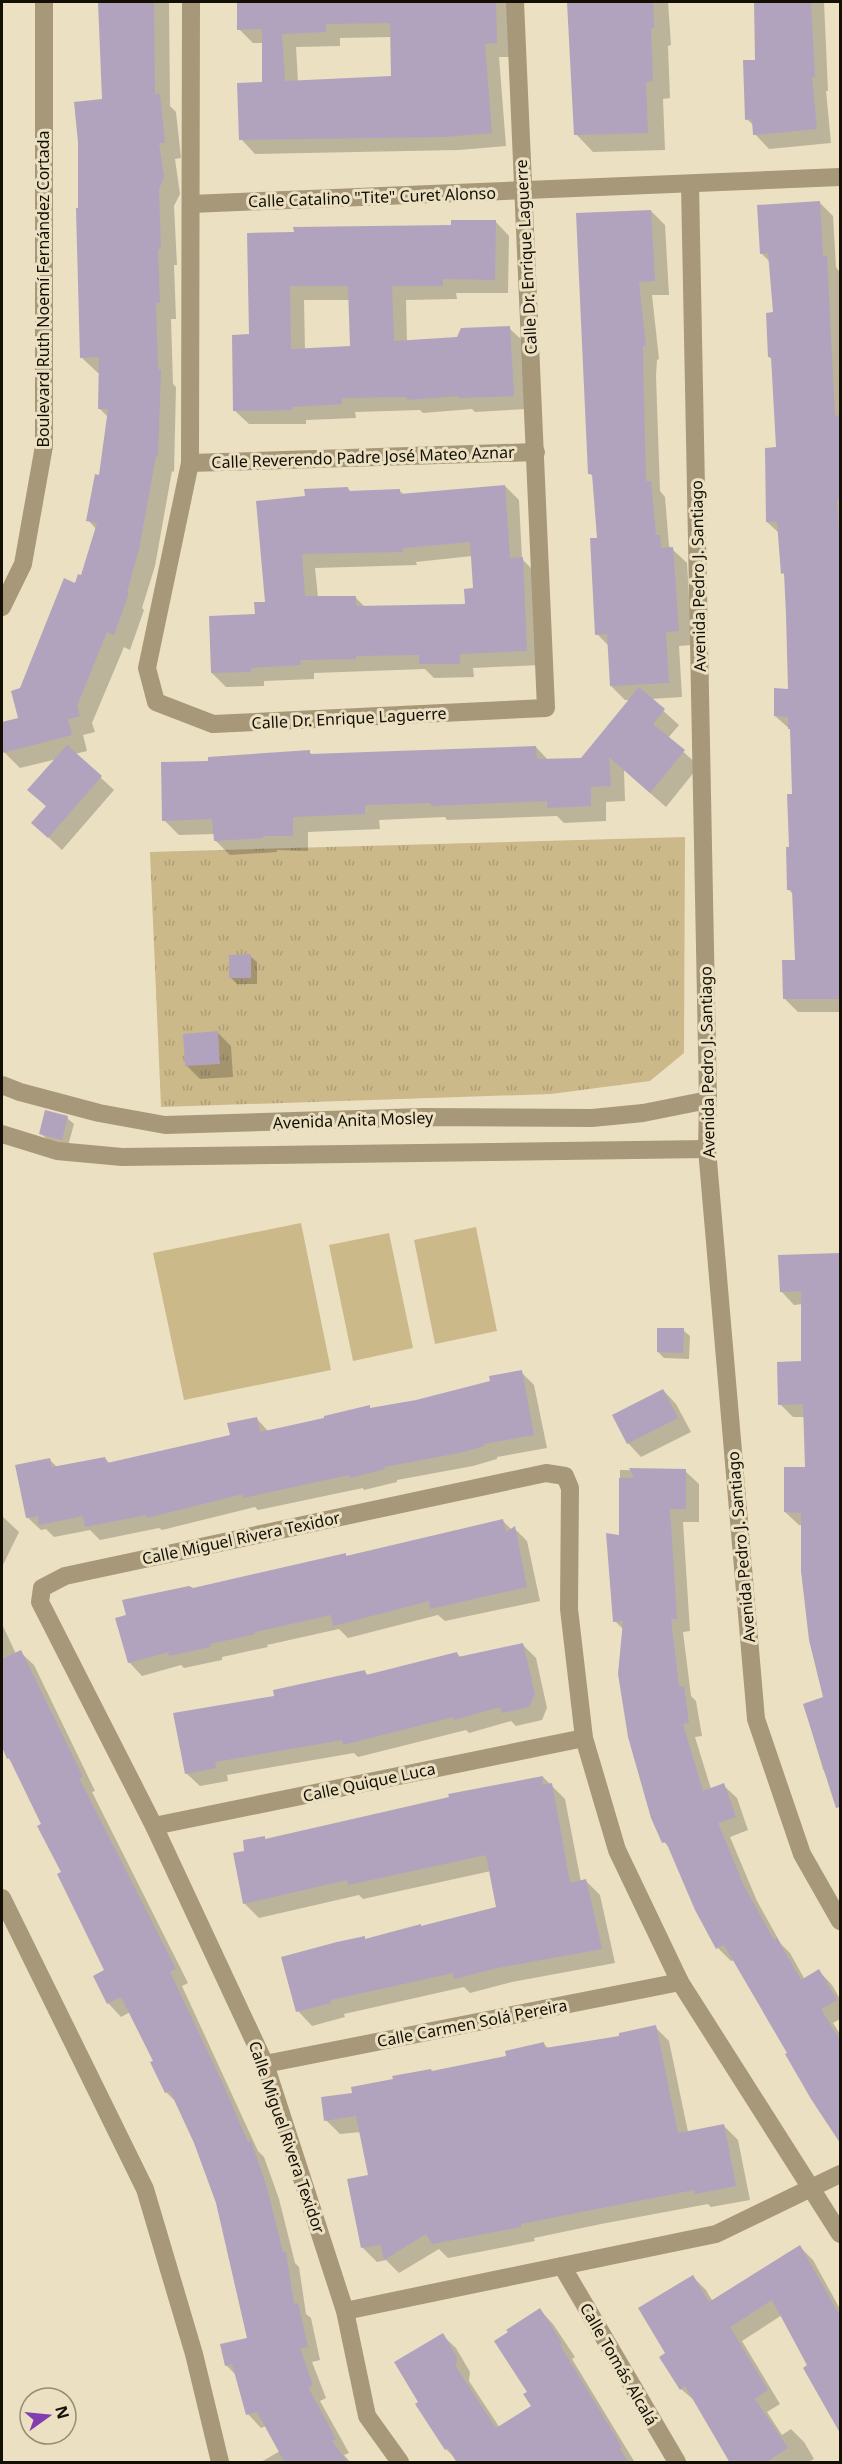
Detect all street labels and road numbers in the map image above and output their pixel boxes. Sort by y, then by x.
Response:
street label: Boulevard Ruth Noemí Fernández Cortada [32,130,54,448]
street label: Calle Dr. Enrique Laguerre [510,159,542,355]
street label: Calle Catalino "Tite" Curet Alonso [248,182,496,212]
street label: Calle Reverendo Padre José Mateo Aznar [211,441,515,473]
street label: Avenida Pedro J. Santiago [685,480,711,672]
street label: Calle Dr. Enrique Laguerre [251,702,447,734]
street label: Avenida Pedro J. Santiago [694,966,720,1158]
street label: Avenida Anita Mosley [272,1106,434,1134]
street label: Avenida Pedro J. Santiago [722,1450,760,1644]
street label: Calle Miguel Rivera Texidor [140,1506,342,1570]
street label: Calle Quique Luca [301,1757,437,1807]
street label: Calle Carmen Solá Pereira [375,1994,569,2052]
street label: Calle Miguel Rivera Texidor [244,2038,330,2236]
street label: Calle Tomás Alcalá [575,2299,663,2429]

